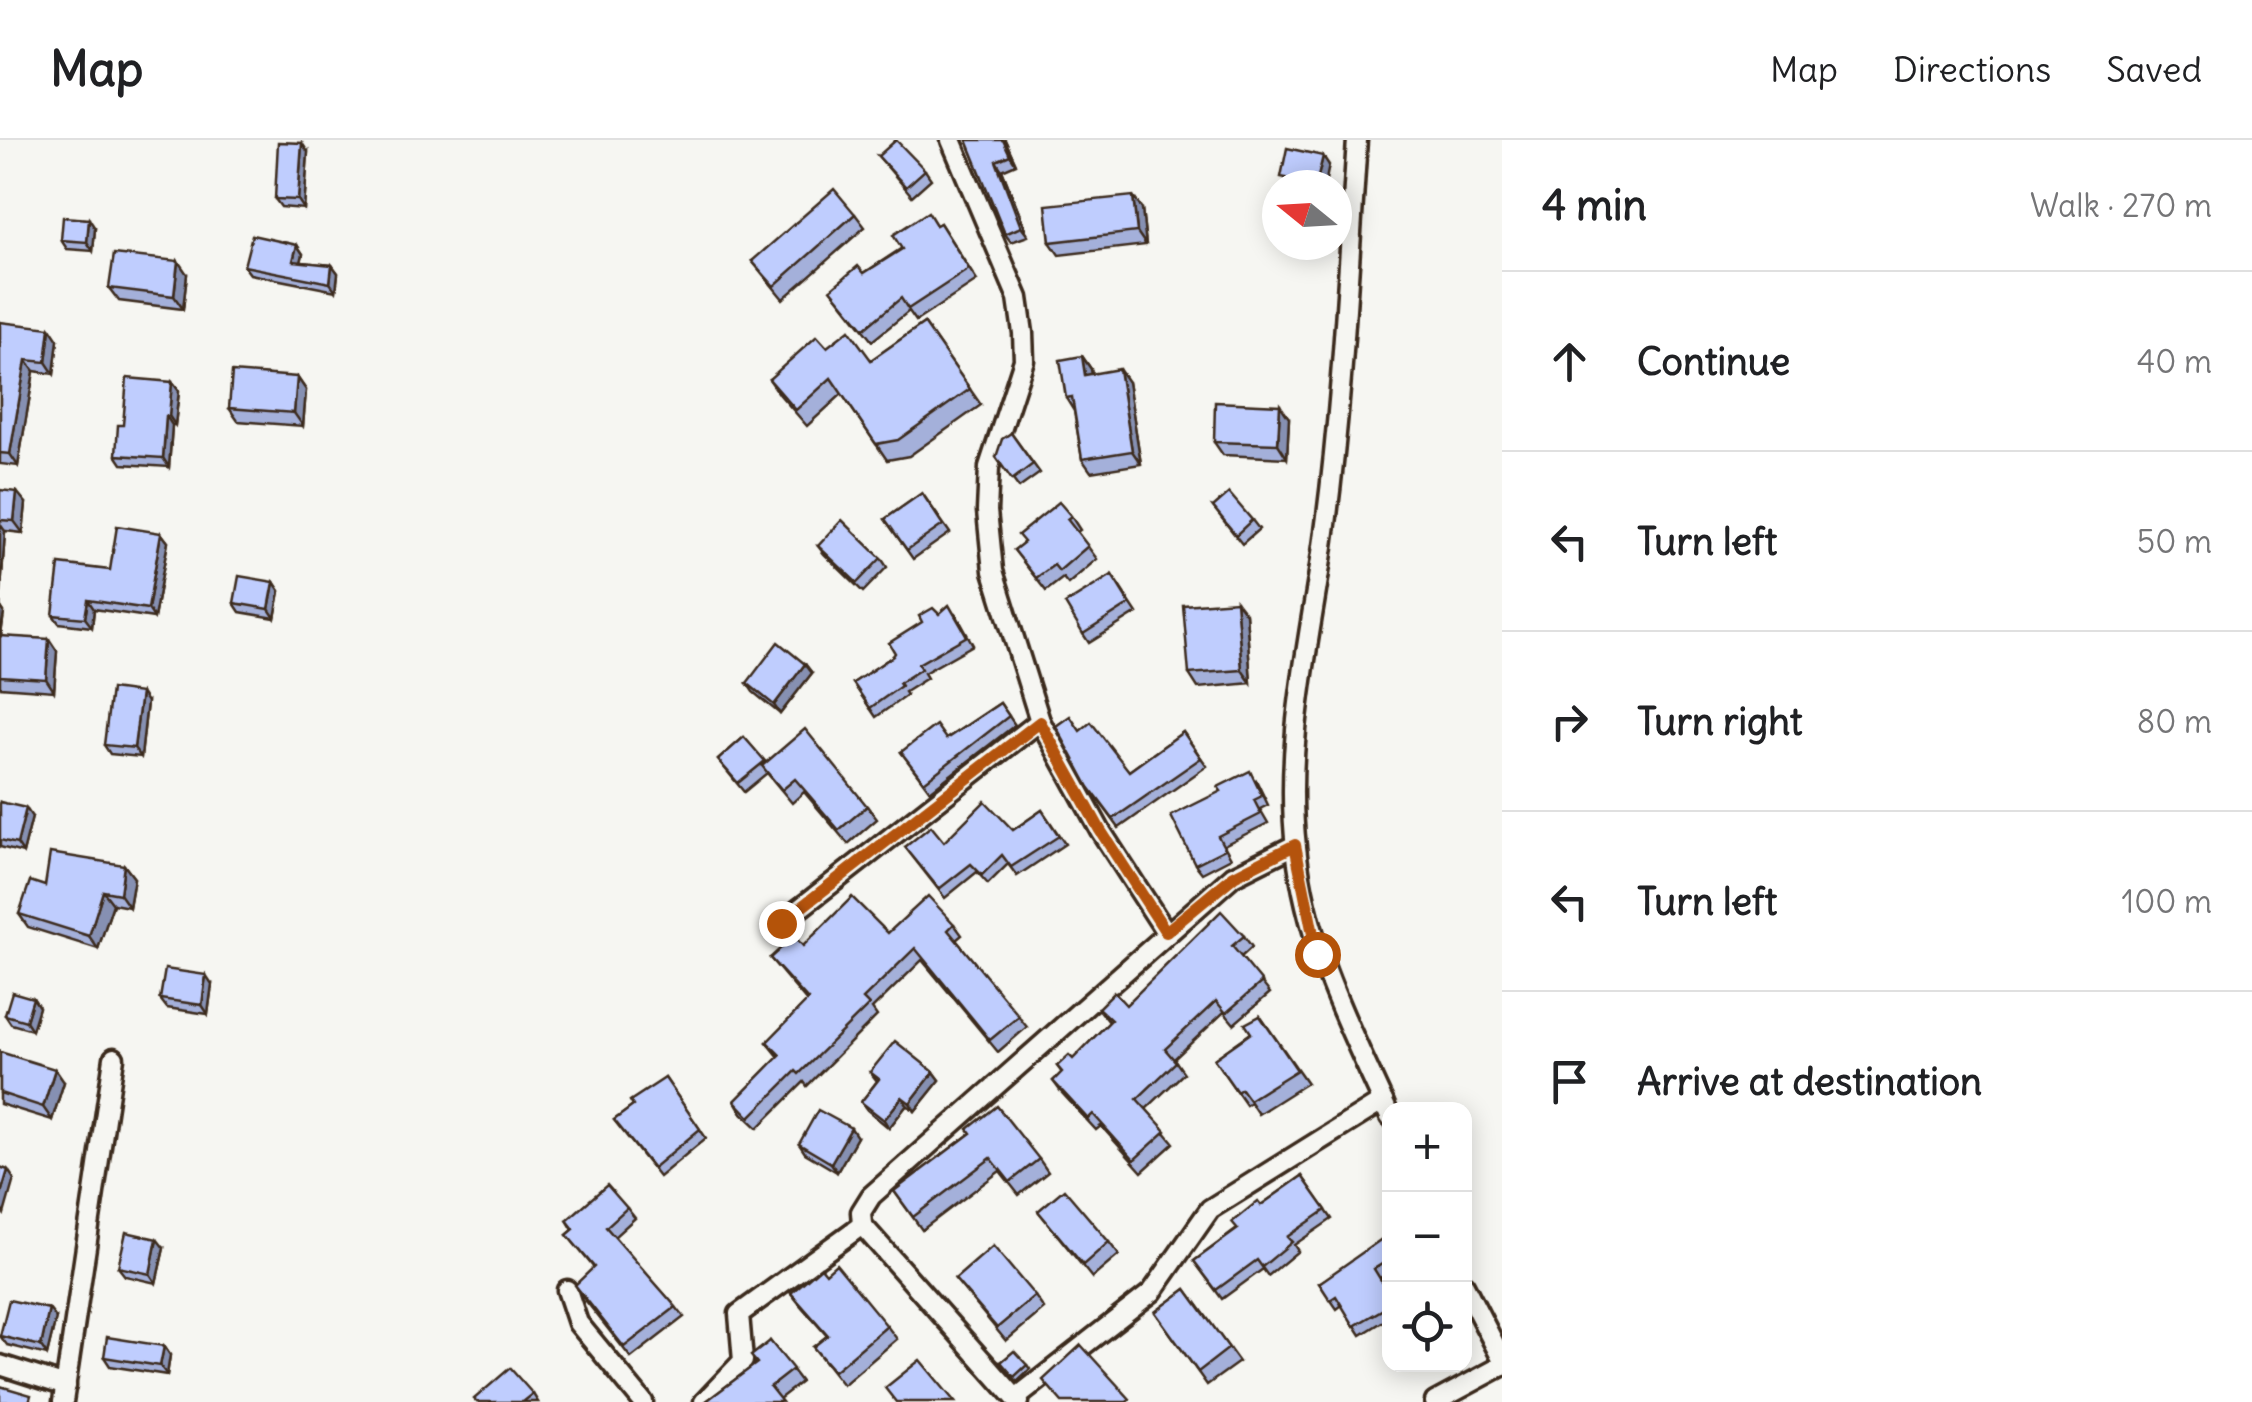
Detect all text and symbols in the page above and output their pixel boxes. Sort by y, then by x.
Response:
text: Map [50,39,143,99]
text: Map [1770,47,1838,91]
text: Directions [1893,47,2051,91]
text: Saved [2106,47,2202,91]
north arrow [1262,170,1352,260]
text: 4 min [1542,179,1647,231]
text: Walk · 270 m [2030,185,2212,226]
icon: ahead [1542,334,1597,389]
text: Continue [1637,338,1790,385]
text: 40 m [2137,341,2212,382]
icon: left [1542,514,1597,569]
text: Turn left [1637,518,1777,565]
text: 50 m [2137,521,2212,562]
icon: right [1542,694,1597,749]
text: Turn right [1637,698,1803,745]
text: 80 m [2137,701,2212,742]
icon: left [1542,874,1597,929]
text: Turn left [1637,878,1777,925]
text: 100 m [2122,881,2212,922]
route end [759,901,805,947]
route start [1295,932,1341,978]
icon: arrive [1542,1054,1597,1109]
text: Arrive at destination [1637,1058,1982,1105]
map controls [1382,1102,1472,1372]
button: + [1382,1102,1472,1192]
button: − [1382,1192,1472,1282]
button: locate [1382,1282,1472,1372]

